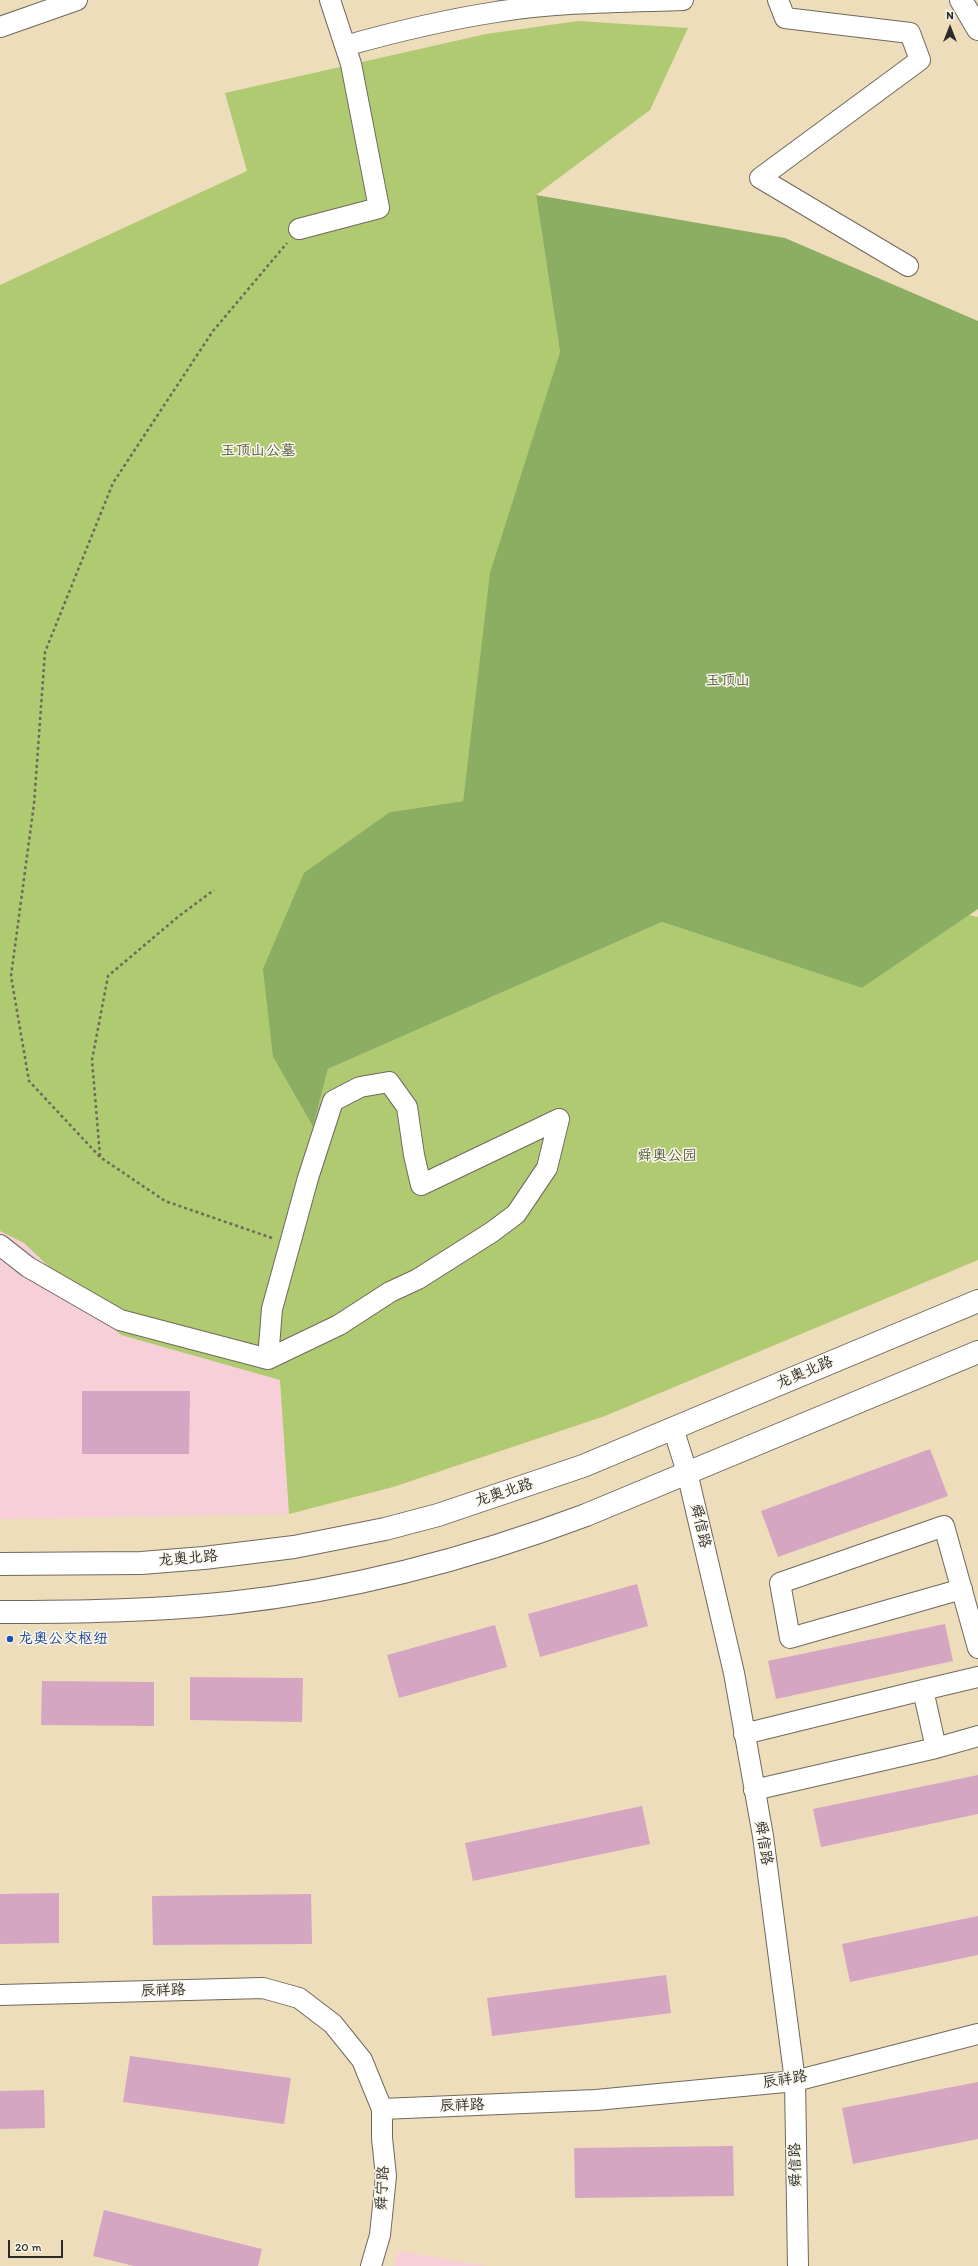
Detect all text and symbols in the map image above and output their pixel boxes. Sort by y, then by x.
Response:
north arrow [930,8,970,48]
text: N [946,9,954,22]
park label: 玉顶山公墓 [221,442,295,460]
park label: 玉顶山 [706,672,750,690]
park label: 舜奥公园 [637,1147,697,1165]
street label: 龙奥北路 [774,1353,836,1393]
street label: 龙奥北路 [473,1475,535,1511]
street label: 舜信路 [686,1502,714,1550]
street label: 龙奥北路 [157,1547,219,1571]
place label: 龙奥公交枢纽 [18,1630,108,1648]
marker: 龙奥公交枢纽 [5,1634,15,1644]
street label: 舜信路 [751,1819,775,1867]
street label: 辰祥路 [140,1981,186,2001]
street label: 辰祥路 [761,2068,809,2092]
street label: 辰祥路 [439,2096,485,2116]
street label: 舜信路 [787,2142,805,2188]
street label: 舜宁路 [373,2165,393,2211]
scale bar [10,2232,65,2258]
text: 20 m [15,2240,42,2254]

